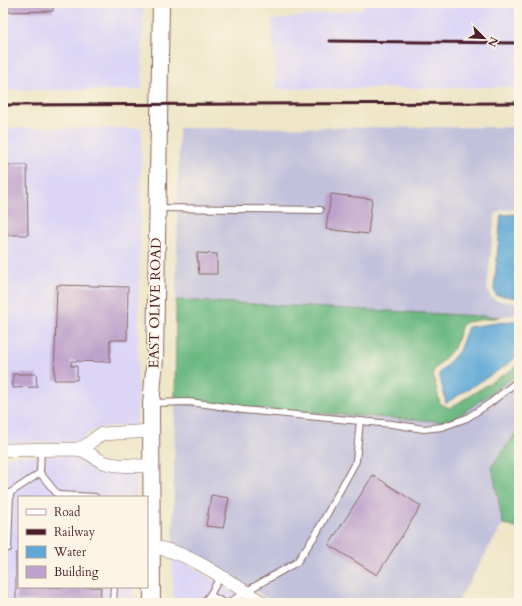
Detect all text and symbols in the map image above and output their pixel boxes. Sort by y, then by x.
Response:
north arrow [464,18,504,58]
text: N [484,34,501,50]
street label: EAST OLIVE ROAD [144,237,166,369]
legend [18,496,148,588]
text: Road [54,504,81,520]
text: Railway [54,524,96,540]
text: Water [53,544,87,560]
text: Building [54,564,99,580]

